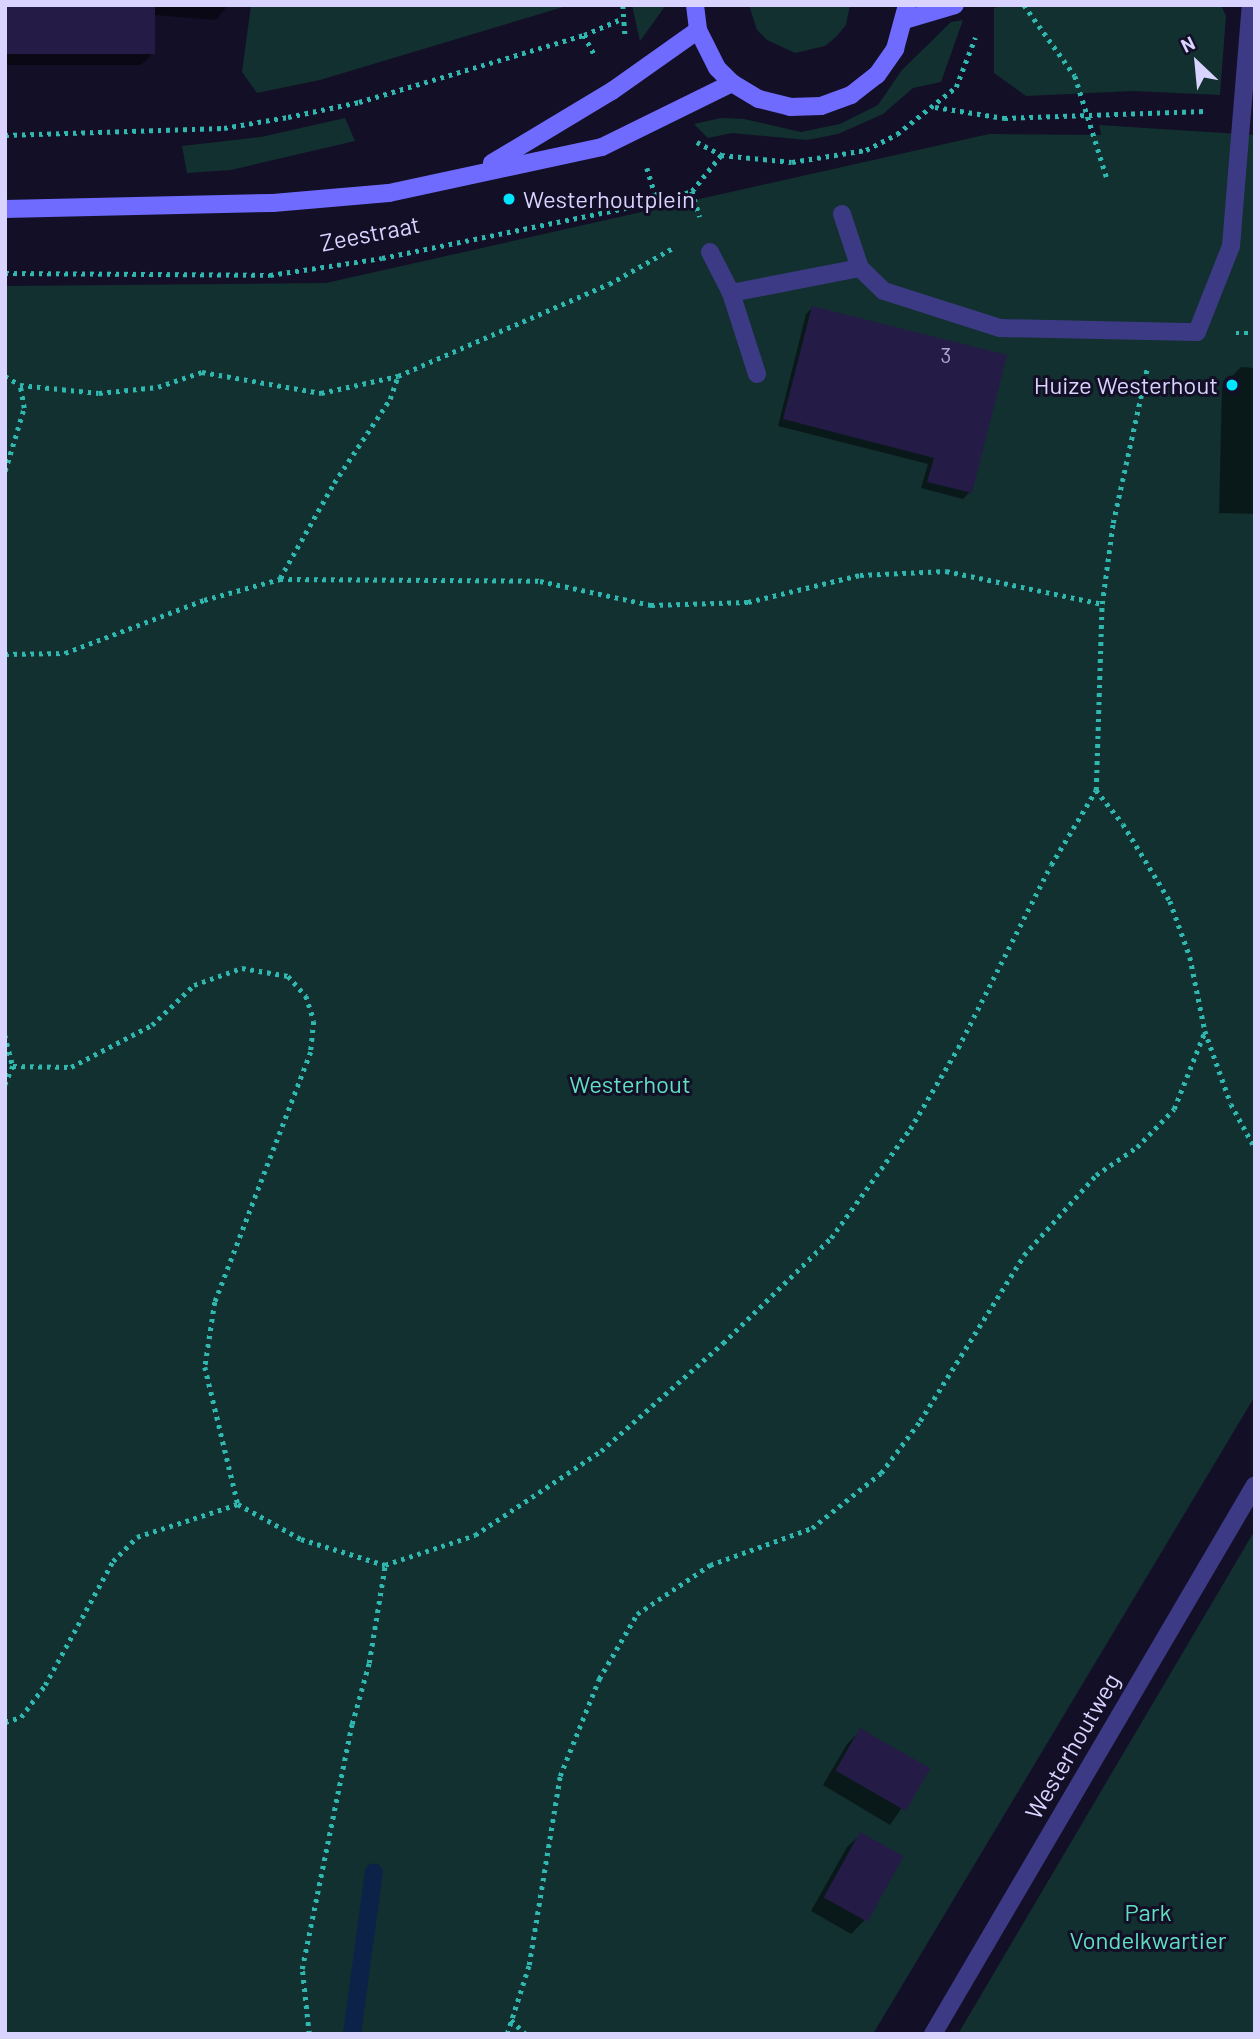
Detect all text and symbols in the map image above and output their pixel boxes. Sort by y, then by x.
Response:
north arrow [1162,28,1232,98]
text: N [1177,31,1198,57]
place label: Westerhoutplein [523,185,695,213]
marker: Westerhoutplein [501,191,517,207]
street label: Zeestraat [318,209,422,257]
house number: 3 [941,342,951,368]
place label: Huize Westerhout [1034,371,1218,399]
marker: Huize Westerhout [1224,377,1240,393]
park label: Westerhout [569,1070,691,1098]
street label: Westerhoutweg [1019,1668,1125,1824]
park label: Park Vondelkwartier [1069,1898,1227,1954]

